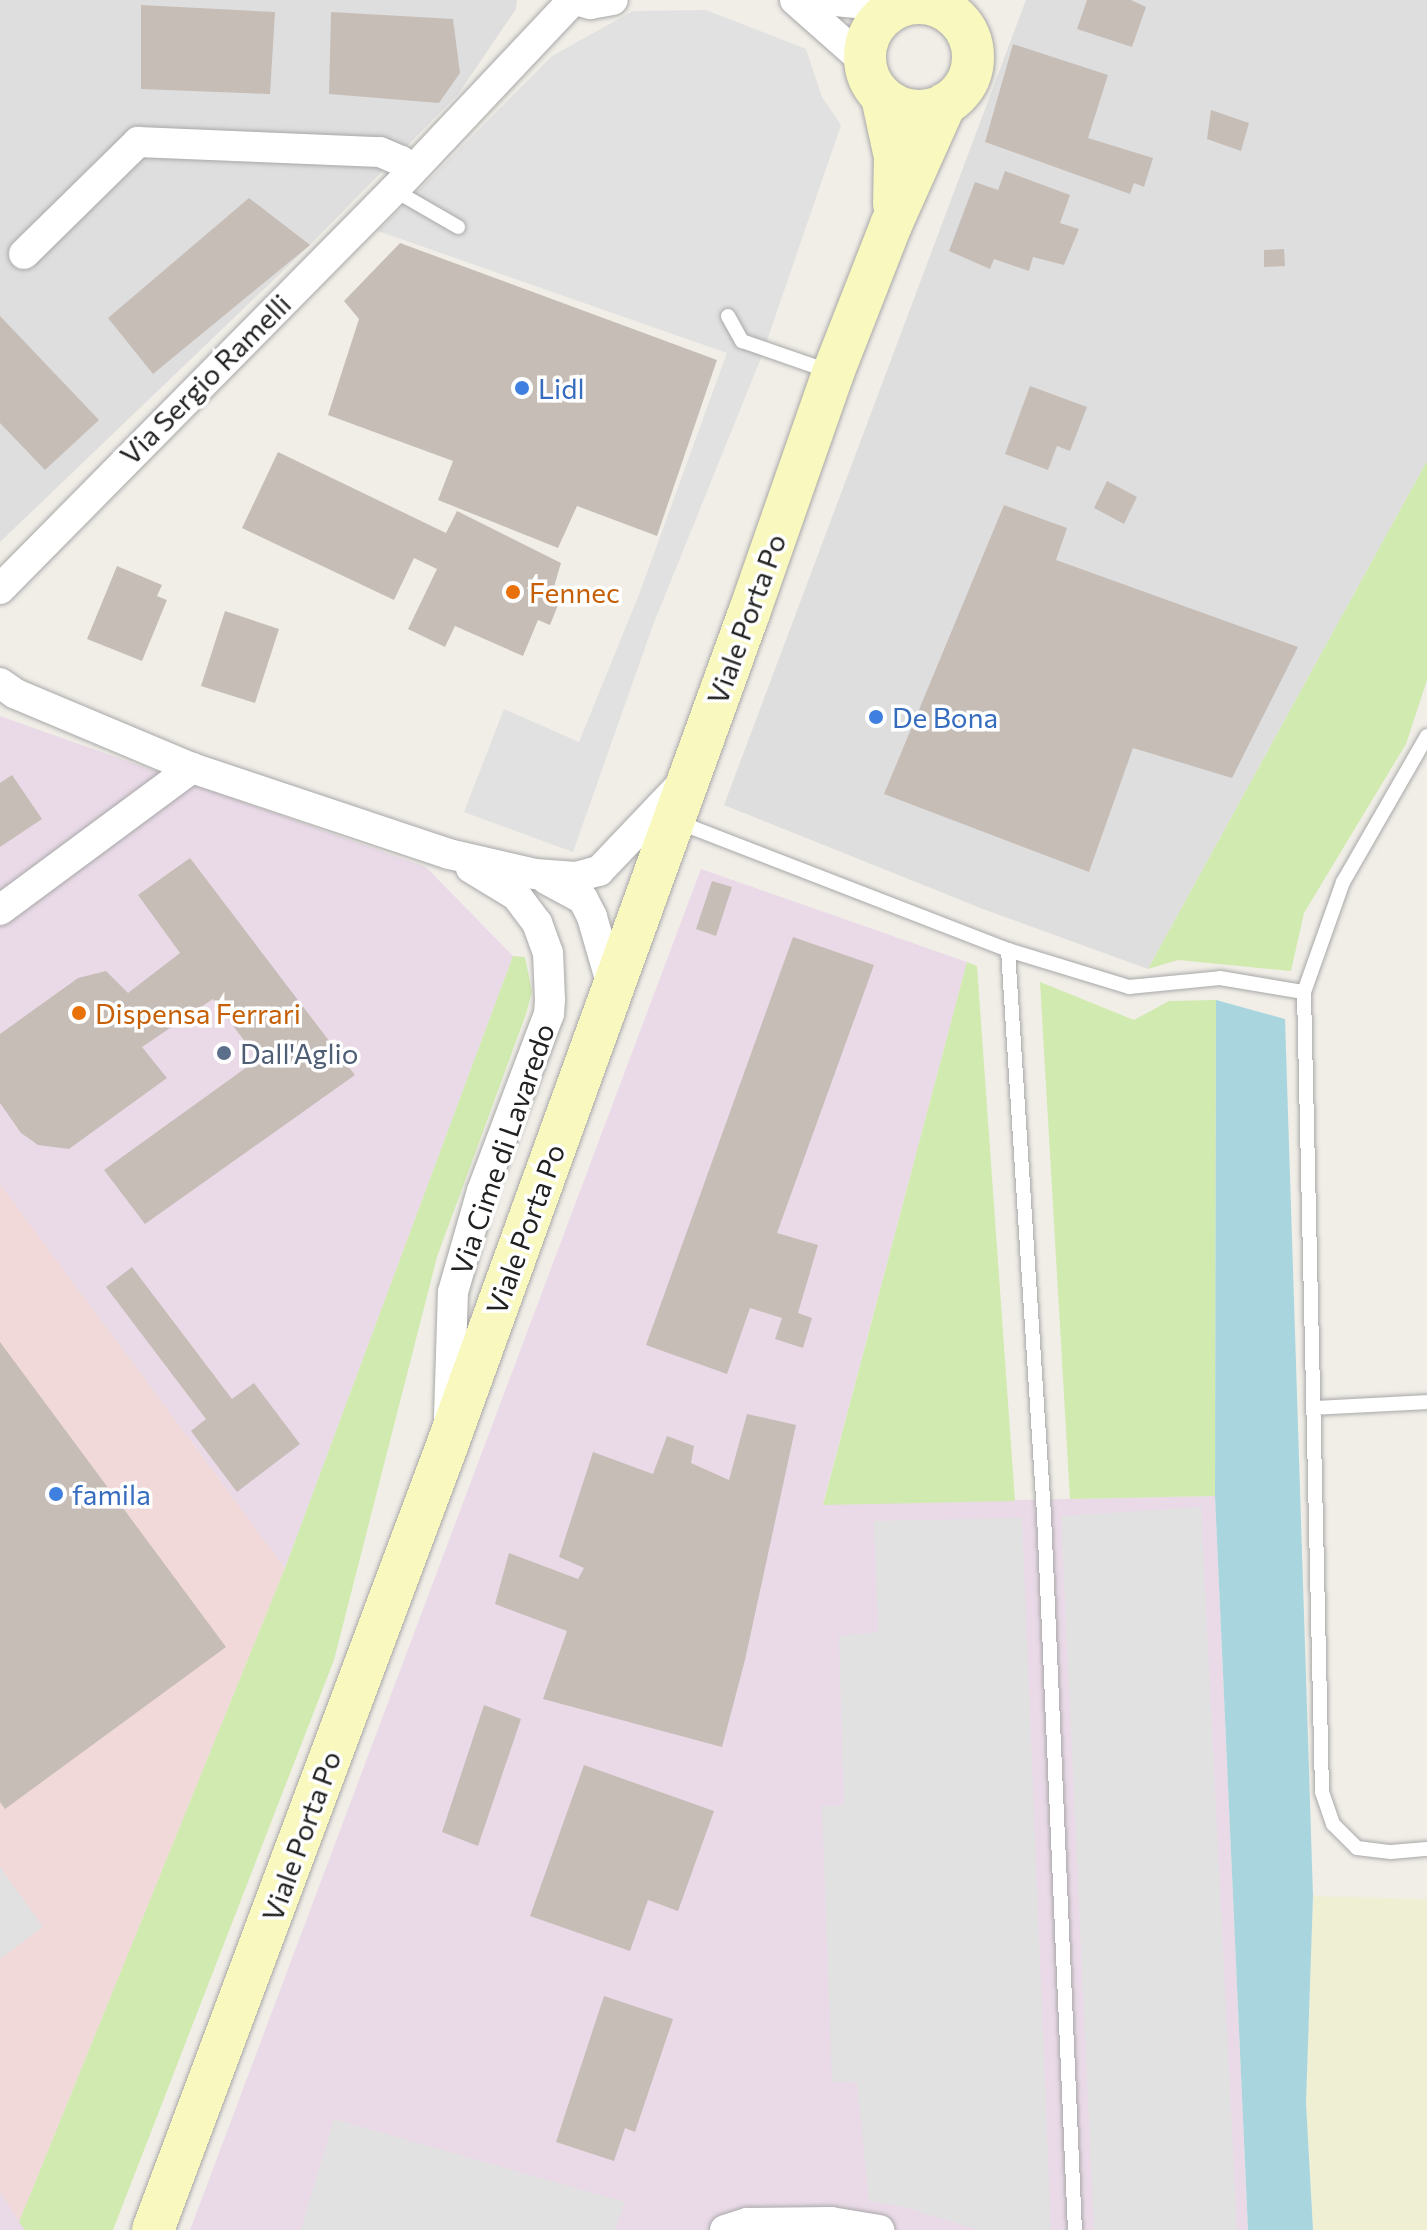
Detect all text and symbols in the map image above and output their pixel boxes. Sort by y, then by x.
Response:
street label: Via Sergio Ramelli [113,287,297,471]
place label: Lidl [538,371,585,405]
marker: Lidl [513,379,531,397]
street label: Viale Porta Po [700,529,792,709]
place label: Fennec [529,575,620,609]
marker: Fennec [504,583,522,601]
place label: De Bona [892,700,998,734]
marker: De Bona [867,708,885,726]
place label: Dispensa Ferrari [95,996,301,1030]
marker: Dispensa Ferrari [70,1004,88,1022]
street label: Via Cime di Lavaredo [443,1019,561,1279]
place label: Dall'Aglio [240,1036,358,1070]
marker: Dall'Aglio [215,1044,233,1062]
street label: Viale Porta Po [479,1139,571,1319]
place label: famila [72,1477,151,1511]
marker: famila [47,1485,65,1503]
street label: Viale Porta Po [255,1746,347,1926]

